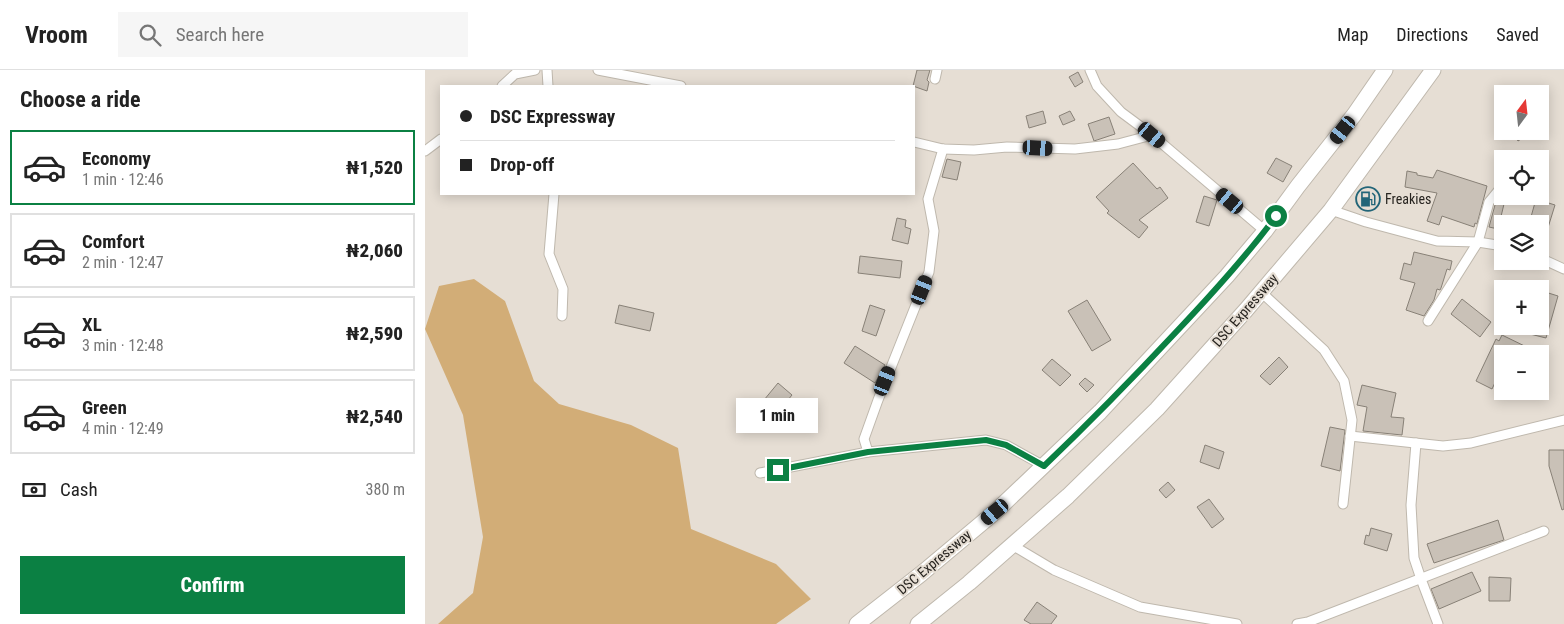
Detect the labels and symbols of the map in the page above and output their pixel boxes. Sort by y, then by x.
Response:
north arrow [1494,85,1549,140]
car [1327,114,1358,146]
car [1135,120,1168,150]
car [1022,140,1053,156]
car [1213,186,1246,216]
fuel station icon: Freakies [1355,186,1381,212]
place label: Freakies [1385,191,1431,207]
route start [1265,205,1287,227]
street label: DSC Expressway [1209,270,1281,350]
car [909,273,934,307]
car [872,364,897,398]
callout: 1 min [737,398,819,432]
route end [767,459,789,481]
car [978,497,1011,527]
street label: DSC Expressway [894,526,974,598]

